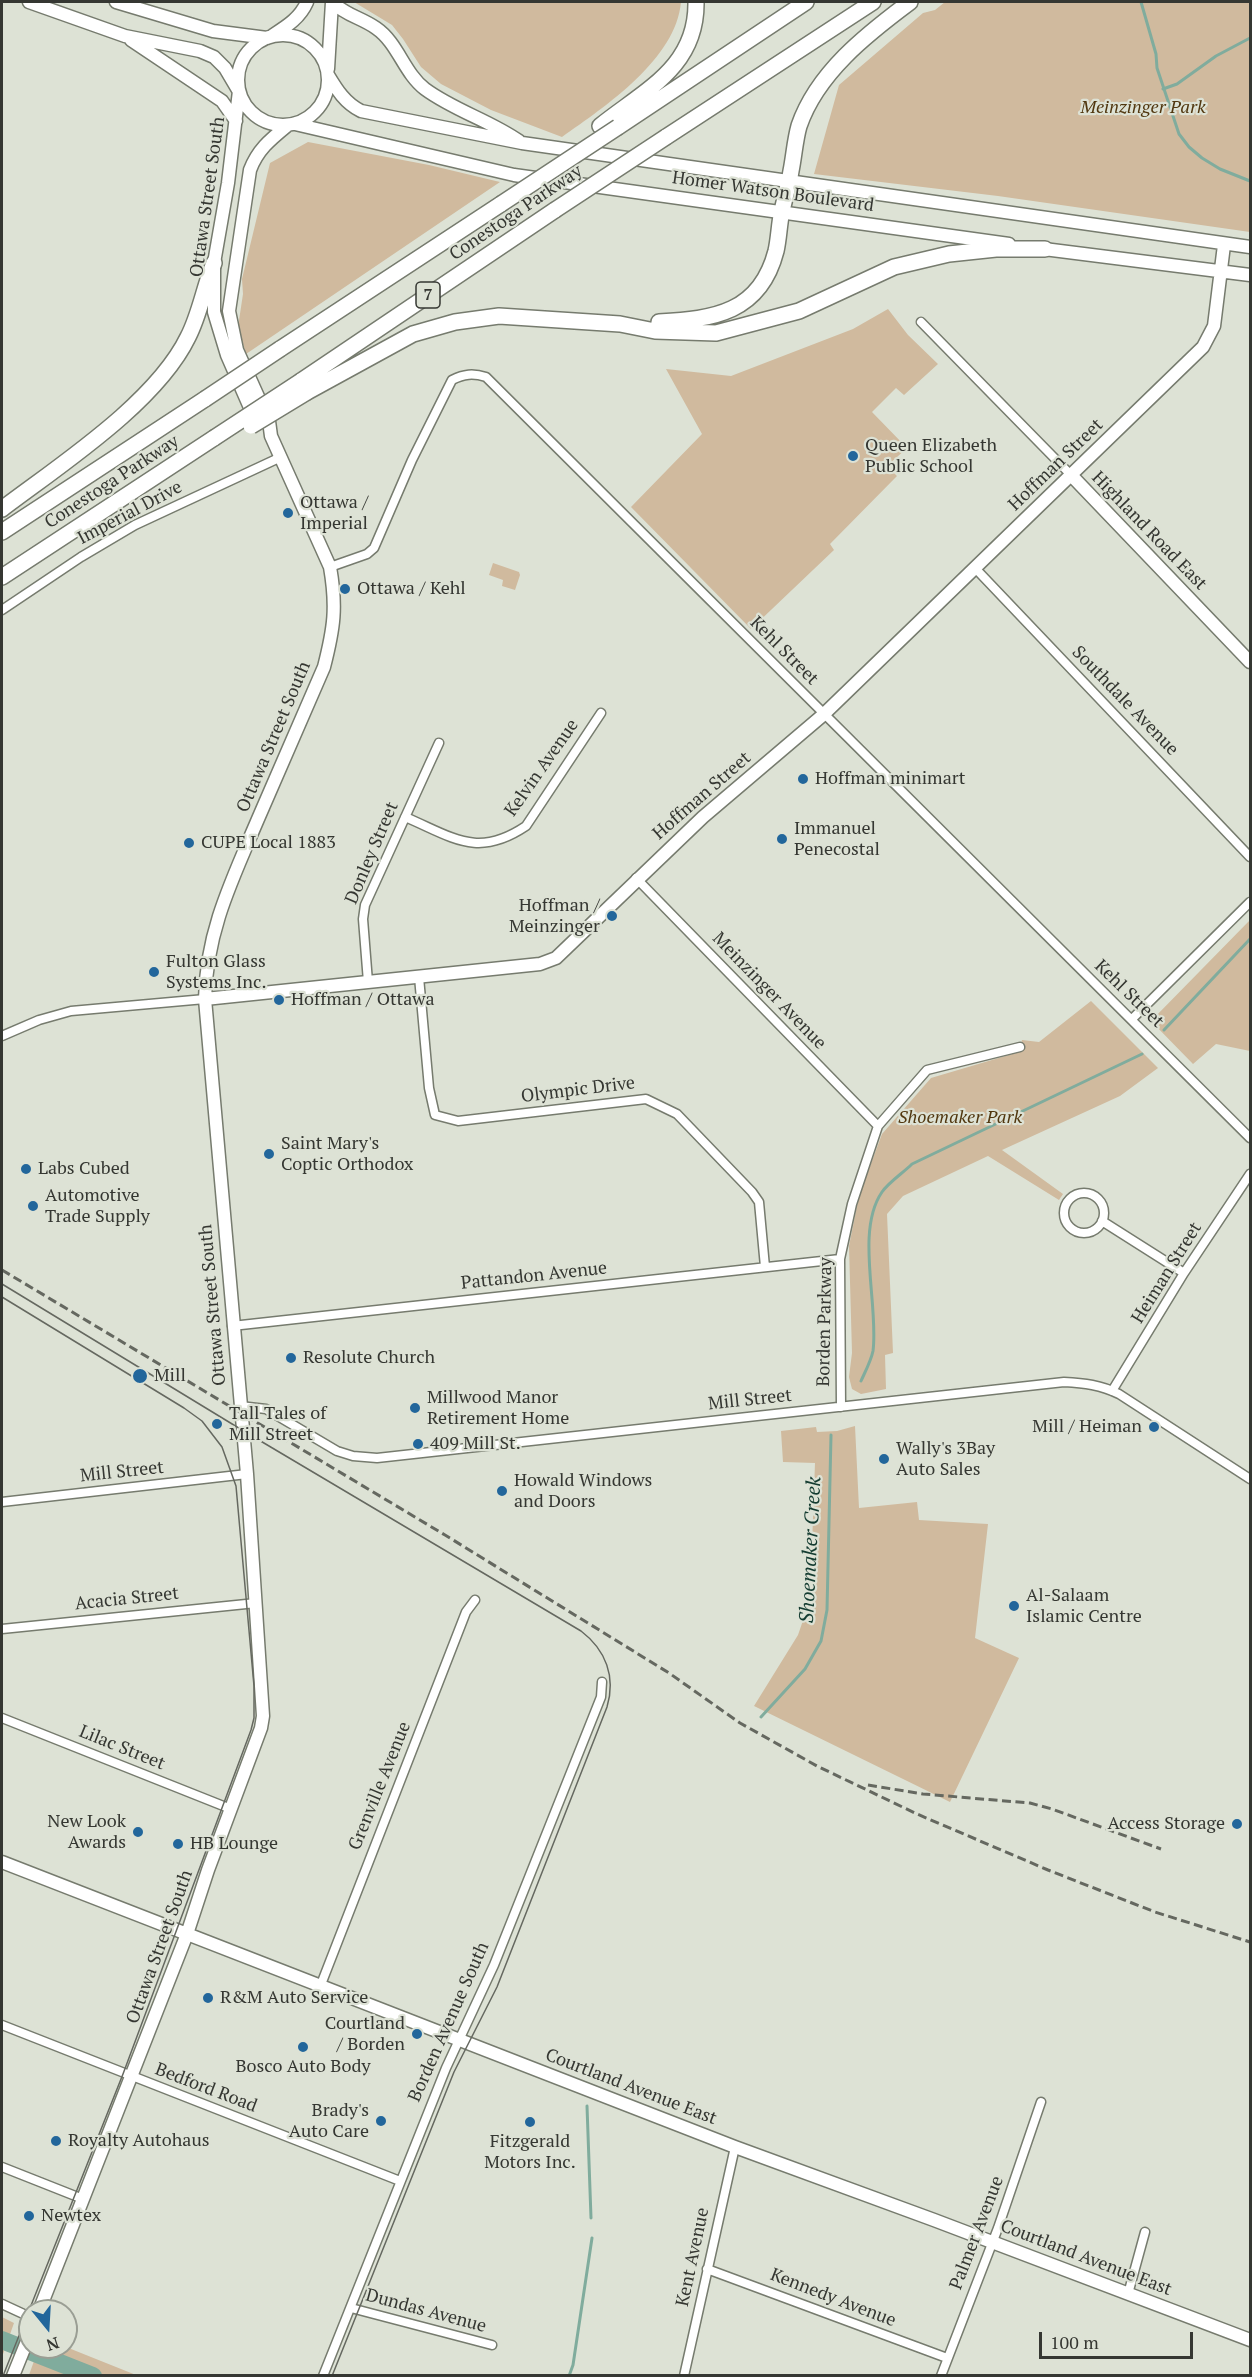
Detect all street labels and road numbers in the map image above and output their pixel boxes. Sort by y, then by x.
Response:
street label: Ottawa Street South [186,115,230,279]
street label: Conestoga Parkway [446,161,586,265]
street label: Homer Watson Boulevard [671,167,875,217]
road number: 7 [416,282,440,308]
street label: Hoffman Street [1004,414,1108,516]
street label: Conestoga Parkway [41,431,183,533]
street label: Highland Road East [1087,467,1211,595]
street label: Imperial Drive [74,476,186,550]
street label: Kehl Street [745,612,823,690]
street label: Southdale Avenue [1067,642,1183,760]
street label: Ottawa Street South [232,658,316,816]
street label: Kelvin Avenue [501,715,583,821]
street label: Hoffman Street [648,747,756,845]
street label: Donley Street [341,799,403,907]
street label: Meinzinger Avenue [708,928,830,1054]
street label: Kehl Street [1090,956,1168,1032]
street label: Olympic Drive [520,1072,636,1108]
street label: Heiman Street [1127,1218,1207,1328]
street label: Ottawa Street South [195,1223,231,1387]
street label: Borden Parkway [813,1257,837,1387]
street label: Pattandon Avenue [460,1258,608,1294]
street label: Mill Street [707,1385,793,1415]
street label: Mill Street [79,1457,165,1487]
street label: Acacia Street [74,1583,180,1615]
street label: Grenville Avenue [344,1719,416,1853]
street label: Lilac Street [76,1721,168,1775]
street label: Ottawa Street South [122,1867,198,2027]
street label: Borden Avenue South [404,1939,494,2105]
street label: Courtland Avenue East [542,2044,720,2130]
street label: Bedford Road [152,2059,260,2117]
street label: Palmer Avenue [945,2173,1009,2293]
street label: Kent Avenue [672,2206,714,2308]
street label: Courtland Avenue East [997,2215,1175,2301]
street label: Kennedy Avenue [767,2264,899,2332]
street label: Dundas Avenue [363,2285,489,2337]

